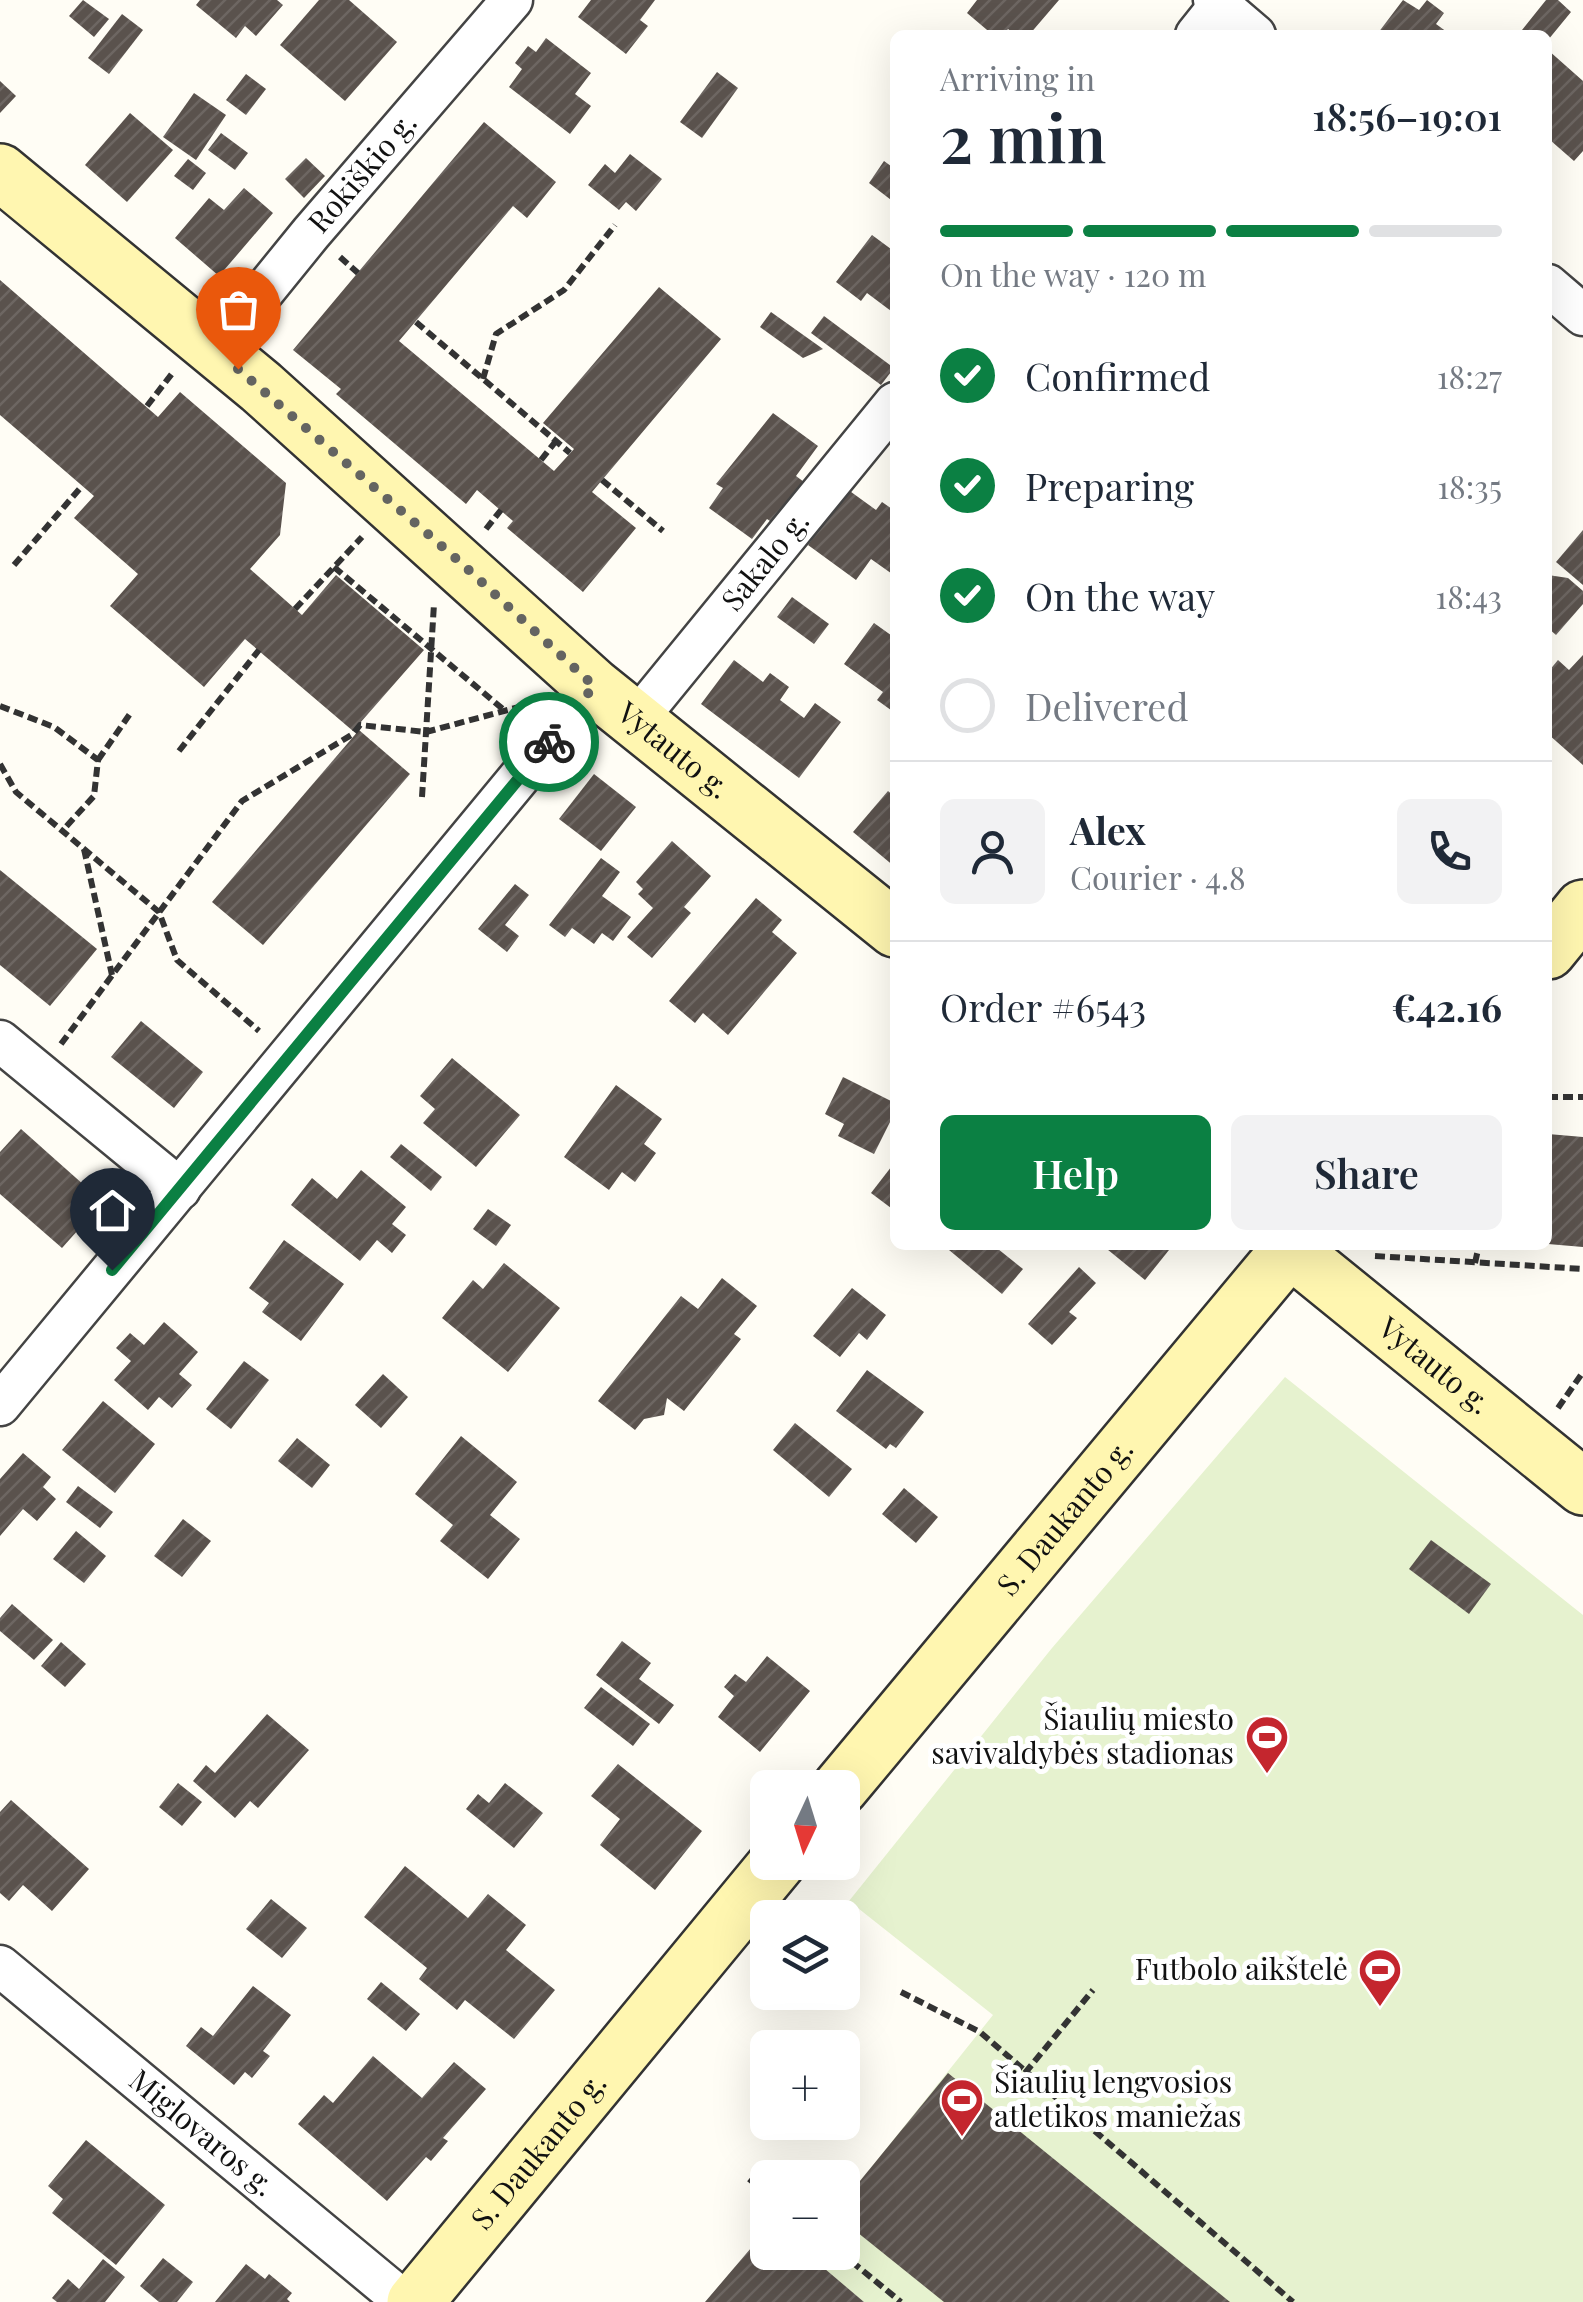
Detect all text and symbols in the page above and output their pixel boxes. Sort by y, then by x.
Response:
text: Arriving in [940,56,1095,99]
text: 18:56–19:01 [1312,90,1502,141]
text: 2 min [940,93,1106,179]
street label: Rokiškio g. [298,103,424,240]
text: On the way · 120 m [940,252,1206,295]
pin [196,267,281,370]
icon: bag [211,282,266,337]
icon: check [940,348,995,403]
text: Confirmed [1025,350,1210,401]
text: 18:27 [1437,354,1502,397]
icon: check [940,458,995,513]
text: Preparing [1025,460,1194,511]
text: 18:35 [1437,464,1502,507]
street label: Sakalo g. [711,502,817,618]
icon: check [940,568,995,623]
text: On the way [1025,570,1215,621]
text: 18:43 [1435,574,1502,617]
text: Delivered [1025,680,1189,731]
street label: Vytauto g. [609,691,739,807]
courier [499,692,599,792]
icon: bike [522,715,577,770]
button: person [940,799,1045,904]
button: phone [1397,799,1502,904]
text: Alex [1070,804,1146,855]
text: Courier · 4.8 [1070,855,1246,898]
text: Order #6543 [940,981,1146,1032]
text: €42.16 [1392,981,1502,1032]
button: Help [940,1115,1211,1230]
button: Share [1231,1115,1502,1230]
pin [70,1168,155,1271]
icon: home [85,1183,140,1238]
street label: Vytauto g. [1370,1306,1500,1422]
street label: S. Daukanto g. [987,1430,1141,1603]
place label: Šiaulių miesto savivaldybės stadionas [931,1698,1234,1772]
sports icon: Šiaulių miesto savivaldybės stadionas [1244,1714,1290,1775]
north arrow [750,1770,860,1880]
map controls [750,1770,860,2270]
button: layers [750,1900,860,2010]
sports icon: Futbolo aikštelė [1357,1947,1403,2008]
place label: Futbolo aikštelė [1135,1948,1348,1988]
button: + [750,2030,860,2140]
street label: Miglovaros g. [122,2059,284,2204]
place label: Šiaulių lengvosios atletikos maniežas [994,2061,1242,2135]
street label: S. Daukanto g. [461,2063,614,2237]
sports icon: Šiaulių lengvosios atletikos maniežas [939,2077,985,2138]
button: − [750,2160,860,2270]

